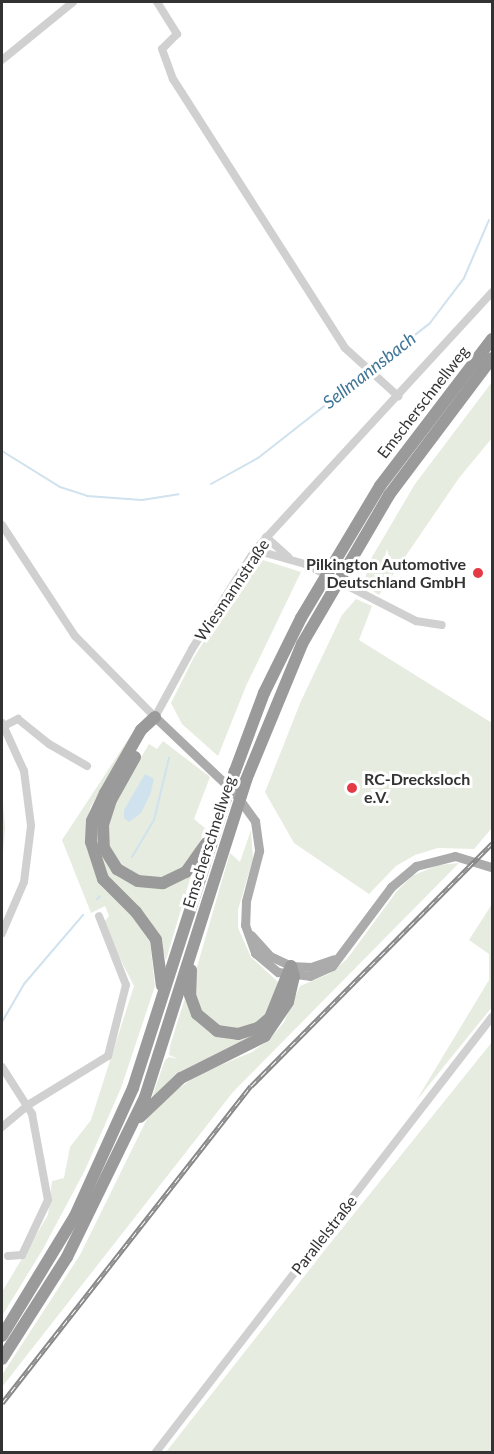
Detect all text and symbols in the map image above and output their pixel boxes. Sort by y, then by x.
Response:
water label: Sellmannsbach [318,327,420,413]
street label: Emscherschnellweg [373,342,473,462]
street label: Wiesmannstraße [191,535,273,645]
place label: Pilkington Automotive Deutschland GmbH [306,554,466,592]
marker: Pilkington Automotive Deutschland GmbH [471,566,485,580]
place label: RC-Drecksloch e.V. [364,769,470,807]
street label: Emscherschnellweg [179,774,239,910]
marker: RC-Drecksloch e.V. [345,781,359,795]
street label: Parallelstraße [287,1192,361,1278]

